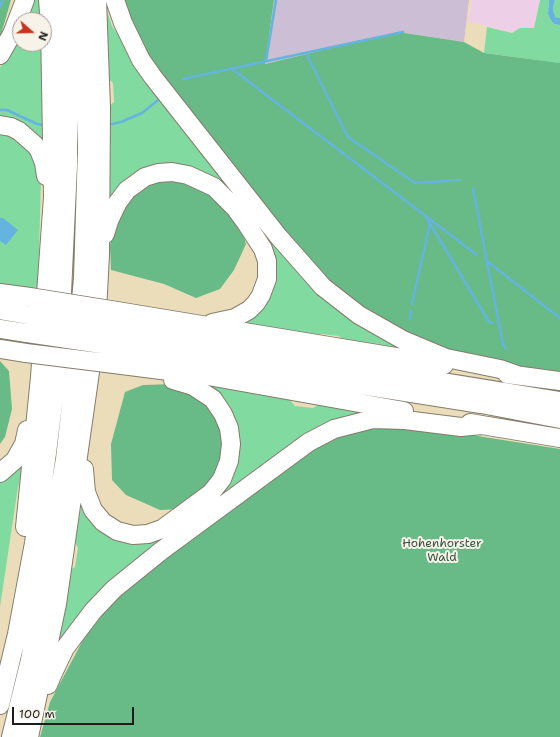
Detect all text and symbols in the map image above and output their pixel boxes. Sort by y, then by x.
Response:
north arrow [12,12,52,52]
text: N [34,29,51,43]
park label: Hohenhorster Wald [402,537,482,565]
scale bar [14,699,136,725]
text: 100 m [19,706,55,722]

